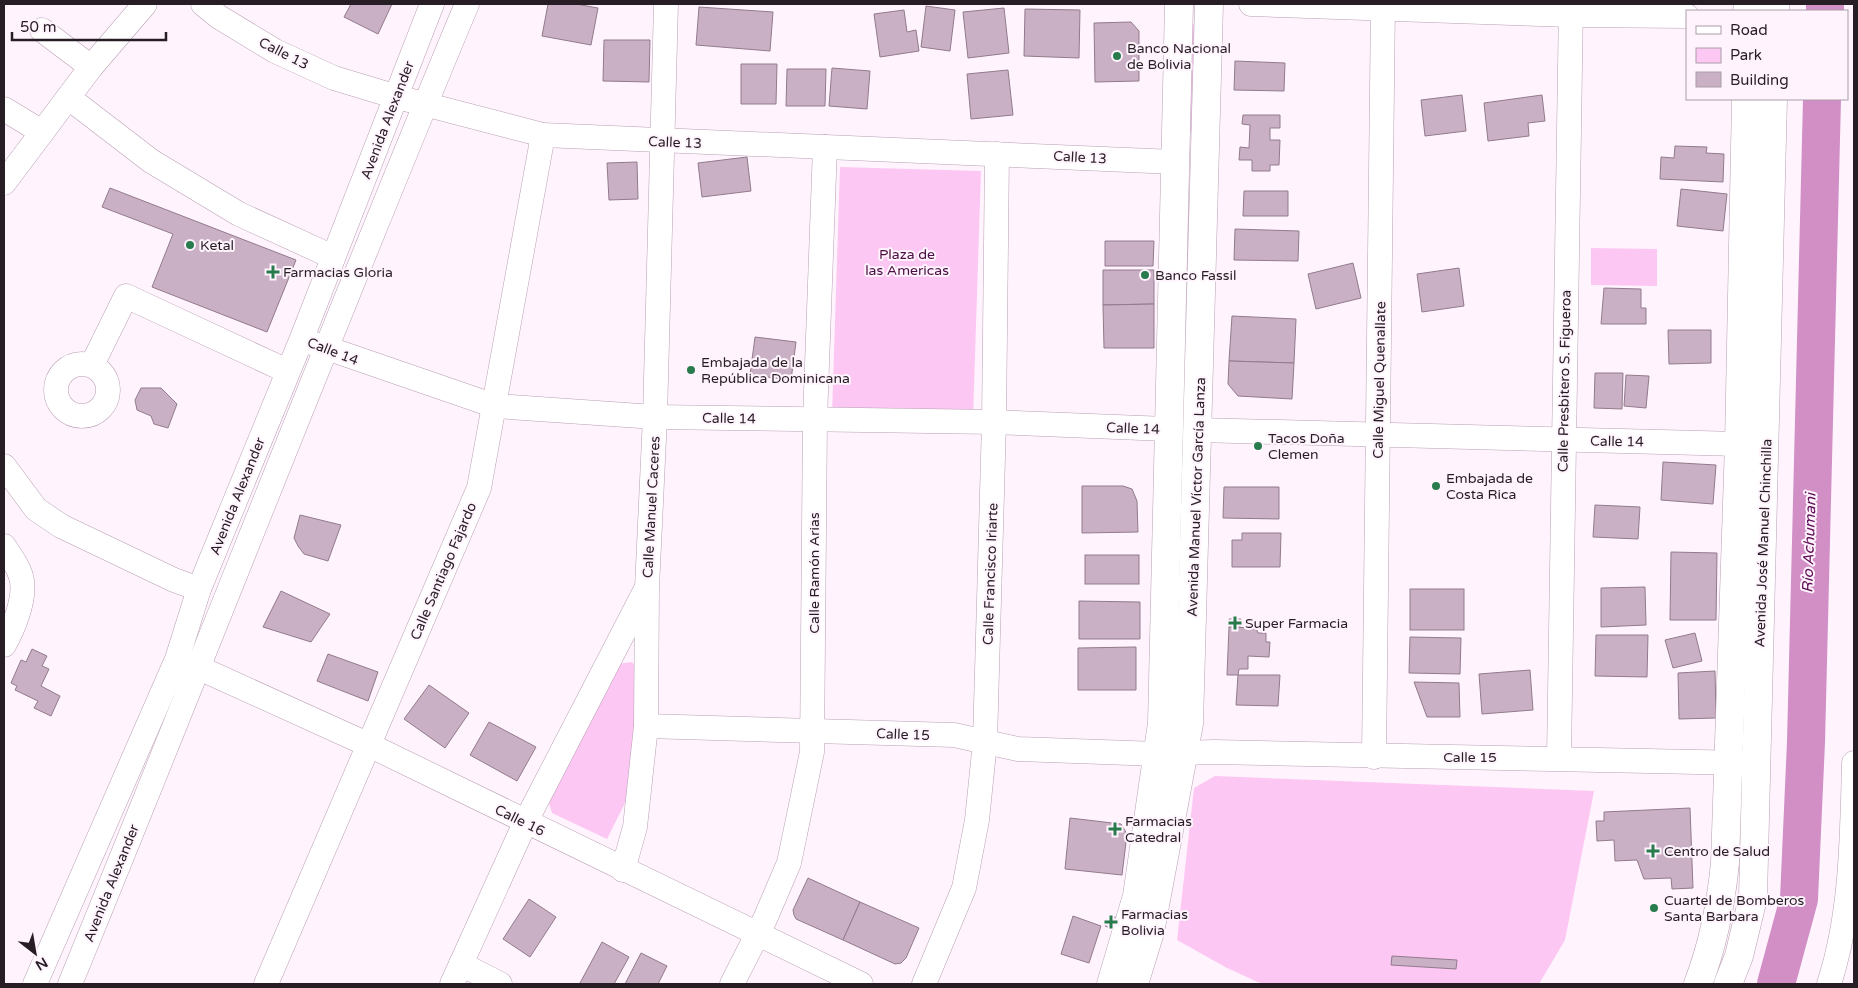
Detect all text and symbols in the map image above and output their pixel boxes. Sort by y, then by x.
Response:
scale bar [12,10,166,42]
legend [1686,10,1848,100]
text: 50 m [20,18,57,36]
text: Road [1730,21,1768,39]
street label: Calle 13 [256,34,312,73]
place label: Banco Nacional de Bolivia [1127,40,1231,73]
text: Park [1730,46,1762,64]
marker: Banco Nacional de Bolivia [1111,50,1123,62]
street label: Avenida Alexander [357,58,418,182]
text: Building [1730,71,1789,89]
street label: Calle 13 [648,133,702,152]
street label: Calle 13 [1053,148,1107,167]
place label: Ketal [200,237,234,254]
marker: Ketal [184,239,196,251]
park label: Plaza de las Americas [865,246,949,279]
place label: Farmacias Gloria [283,264,393,281]
marker: Farmacias Gloria [267,266,279,278]
place label: Banco Fassil [1155,267,1236,284]
marker: Banco Fassil [1139,269,1151,281]
street label: Calle Presbitero S. Figueroa [1554,290,1575,472]
street label: Calle Miguel Quenallate [1370,301,1389,459]
street label: Calle 14 [305,334,361,369]
place label: Embajada de la República Dominicana [701,354,850,387]
marker: Embajada de la República Dominicana [685,364,697,376]
street label: Avenida Manuel Víctor García Lanza [1184,377,1209,617]
street label: Calle 14 [702,410,756,427]
street label: Calle 14 [1106,419,1160,438]
place label: Tacos Doña Clemen [1268,430,1345,463]
street label: Calle 14 [1590,433,1644,450]
street label: Avenida Alexander [206,434,269,557]
street label: Calle Manuel Caceres [639,435,664,579]
street label: Avenida José Manuel Chinchilla [1751,438,1776,648]
marker: Tacos Doña Clemen [1252,440,1264,452]
place label: Embajada de Costa Rica [1446,470,1533,503]
marker: Embajada de Costa Rica [1430,480,1442,492]
water label: Río Achumani [1798,491,1820,593]
street label: Calle Santiago Fajardo [407,500,480,643]
street label: Calle Francisco Iriarte [980,503,1001,645]
street label: Calle Ramón Arias [806,512,823,634]
place label: Super Farmacia [1245,615,1348,632]
marker: Super Farmacia [1229,617,1241,629]
street label: Calle 15 [876,725,930,744]
street label: Calle 15 [1443,749,1497,766]
street label: Calle 16 [492,801,548,840]
place label: Farmacias Catedral [1125,813,1192,846]
street label: Avenida Alexander [80,821,143,944]
marker: Farmacias Catedral [1109,823,1121,835]
place label: Centro de Salud [1664,843,1770,860]
marker: Centro de Salud [1646,844,1660,858]
place label: Cuartel de Bomberos Santa Barbara [1664,892,1804,925]
marker: Cuartel de Bomberos Santa Barbara [1648,902,1660,914]
place label: Farmacias Bolivia [1121,906,1188,939]
marker: Farmacias Bolivia [1105,916,1117,928]
north arrow [10,928,60,978]
text: N [32,954,51,974]

